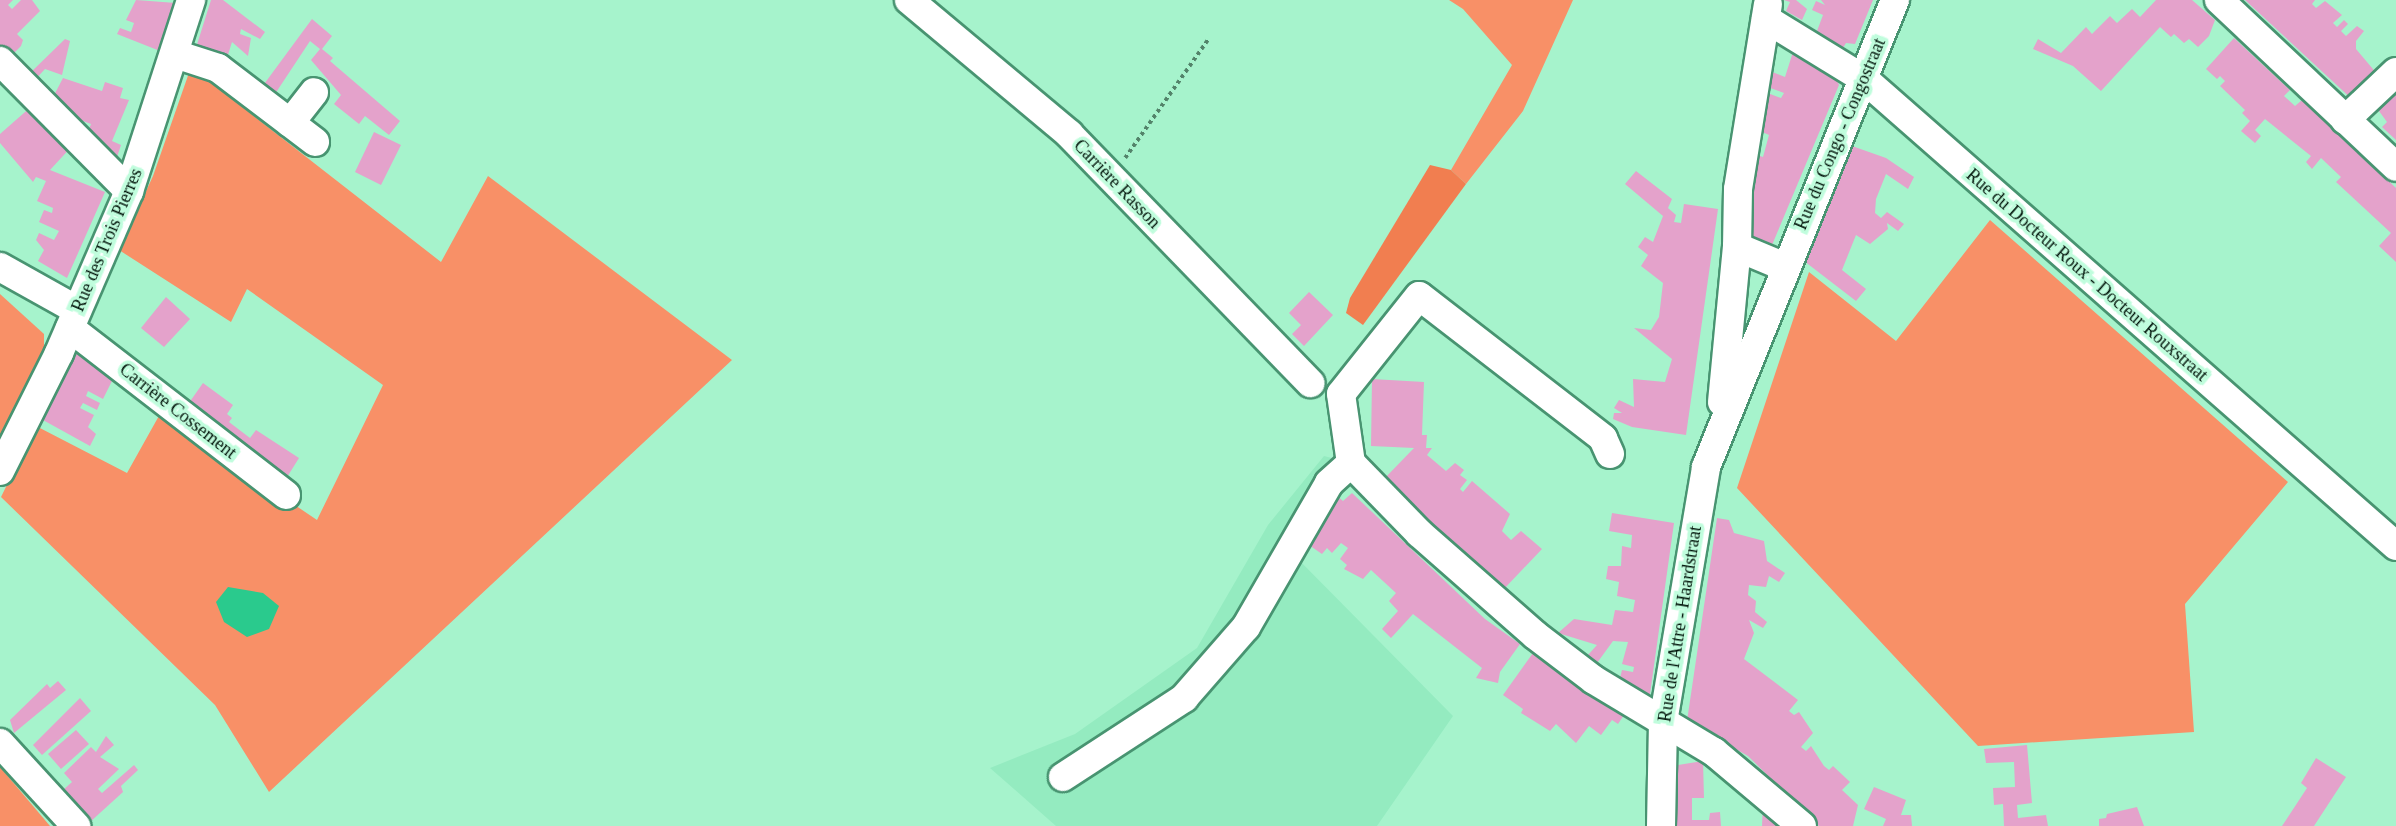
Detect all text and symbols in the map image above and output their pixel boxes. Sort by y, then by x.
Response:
street label: Rue du Congo - Congostraat [1790,35,1890,233]
street label: Carrière Rasson [1069,135,1165,233]
street label: Rue du Docteur Roux - Docteur Rouxstraat [1962,164,2212,386]
street label: Rue des Trois Pierres [67,165,147,315]
street label: Carrière Cossement [115,359,241,463]
street label: Rue de l'Attre - Haardstraat [1654,524,1706,724]

